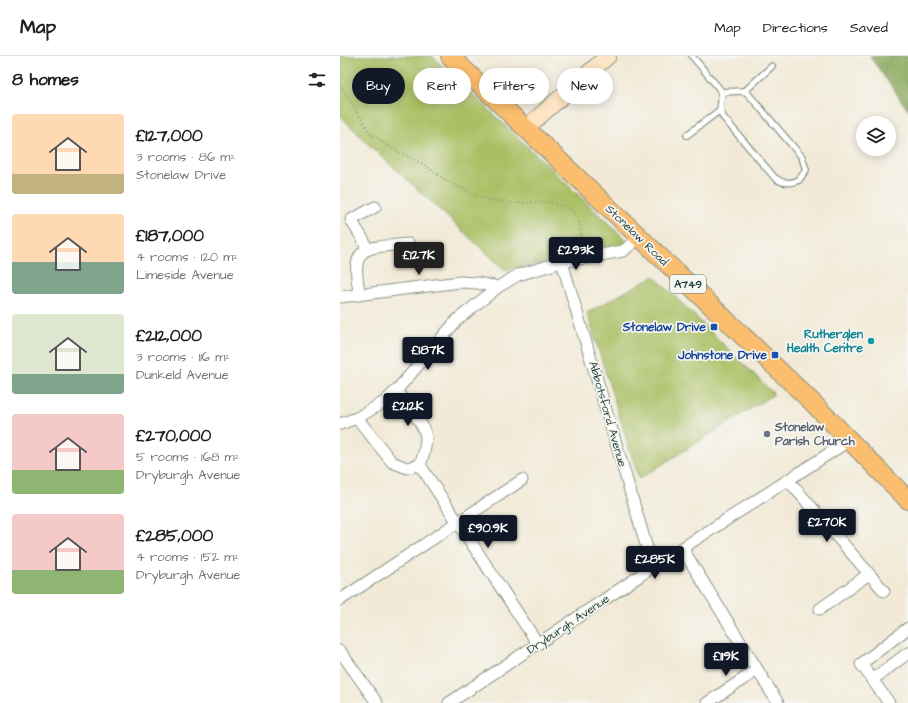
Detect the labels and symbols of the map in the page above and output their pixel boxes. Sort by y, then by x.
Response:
street label: Stonelaw Road [601,201,672,270]
pin: £293K [548,237,604,271]
pin: £127K [391,242,447,276]
road number: A749 [670,275,706,293]
place label: Stonelaw Drive [622,319,706,336]
marker: Stonelaw Drive [709,322,719,332]
place label: Rutherglen Health Centre [787,326,863,357]
marker: Rutherglen Health Centre [866,336,876,346]
pin: £187K [400,337,456,371]
place label: Johnstone Drive [677,347,768,364]
marker: Johnstone Drive [770,350,780,360]
street label: Abbotsford Avenue [584,359,631,469]
pin: £212K [380,393,436,427]
place label: Stonelaw Parish Church [774,419,856,450]
marker: Stonelaw Parish Church [762,429,772,439]
pin: £270K [799,509,855,543]
pin: £90.9K [455,515,521,549]
pin: £285K [627,546,683,580]
street label: Dryburgh Avenue [524,590,614,659]
pin: £119K [698,643,754,677]

